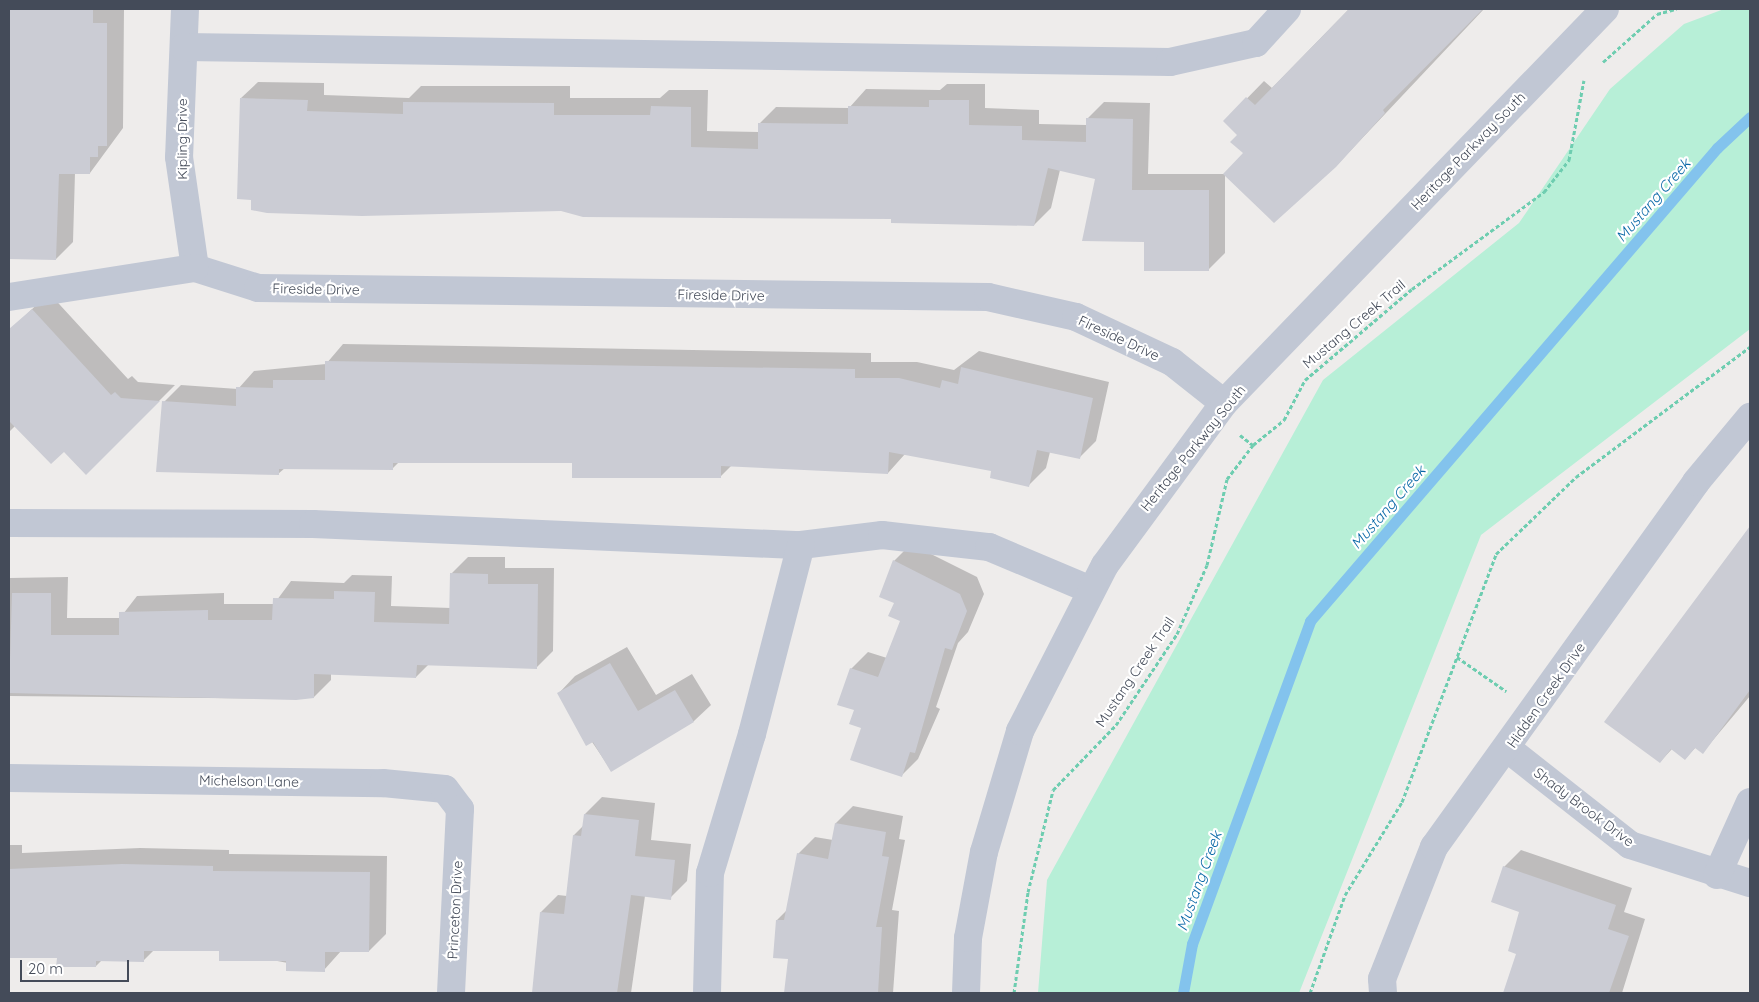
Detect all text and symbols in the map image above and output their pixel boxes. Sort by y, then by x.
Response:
street label: Heritage Parkway South [1407,89,1529,213]
street label: Kipling Drive [174,98,190,180]
water label: Mustang Creek [1612,155,1694,245]
street label: Mustang Creek Trail [1299,276,1409,372]
street label: Fireside Drive [272,280,360,298]
street label: Fireside Drive [677,286,765,304]
street label: Fireside Drive [1076,312,1162,364]
street label: Heritage Parkway South [1137,382,1249,514]
water label: Mustang Creek [1347,462,1429,552]
street label: Mustang Creek Trail [1092,614,1178,730]
street label: Hidden Creek Drive [1503,639,1589,751]
street label: Shady Brook Drive [1531,764,1637,850]
street label: Michelson Lane [199,772,299,790]
water label: Mustang Creek [1173,829,1225,933]
street label: Princeton Drive [444,860,466,960]
scale bar [22,950,131,982]
text: 20 m [28,959,63,978]

